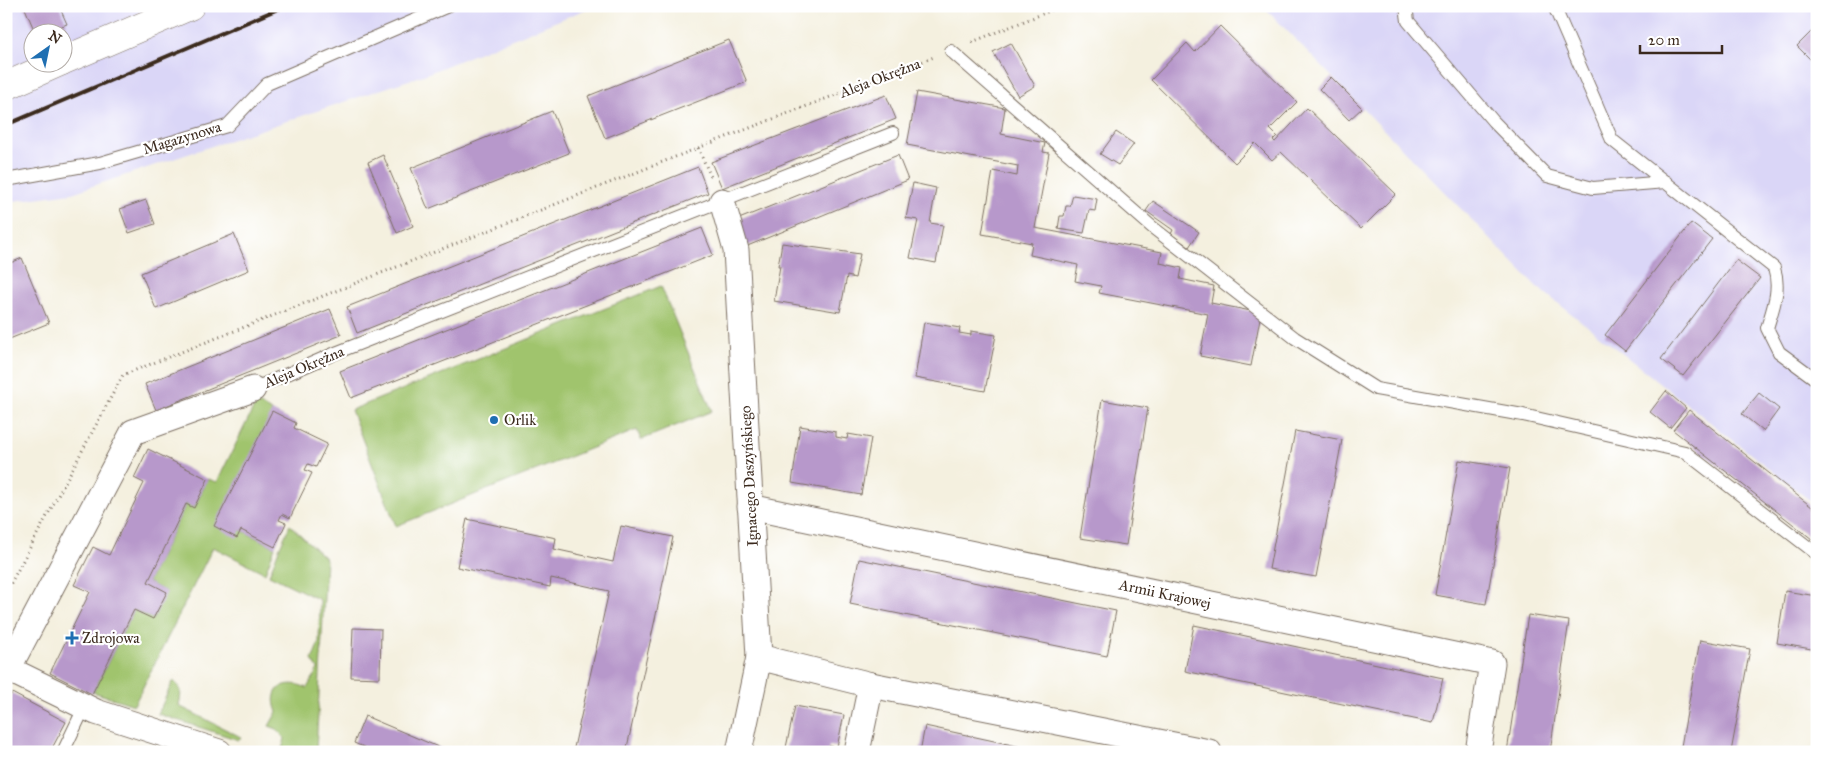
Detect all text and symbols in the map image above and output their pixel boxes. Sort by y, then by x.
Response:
north arrow [22,22,72,72]
scale bar [1640,22,1723,54]
text: N [45,27,65,48]
text: 20 m [1648,31,1680,49]
street label: Aleja Okrężna [836,54,924,102]
street label: Magazynowa [141,117,224,158]
street label: Aleja Okrężna [260,342,347,392]
street label: Ignacego Daszyńskiego [736,405,762,547]
place label: Orlik [504,411,536,429]
marker: Orlik [488,414,500,426]
street label: Armii Krajowej [1117,575,1212,613]
place label: Zdrojowa [82,629,140,647]
marker: Zdrojowa [66,632,78,644]

